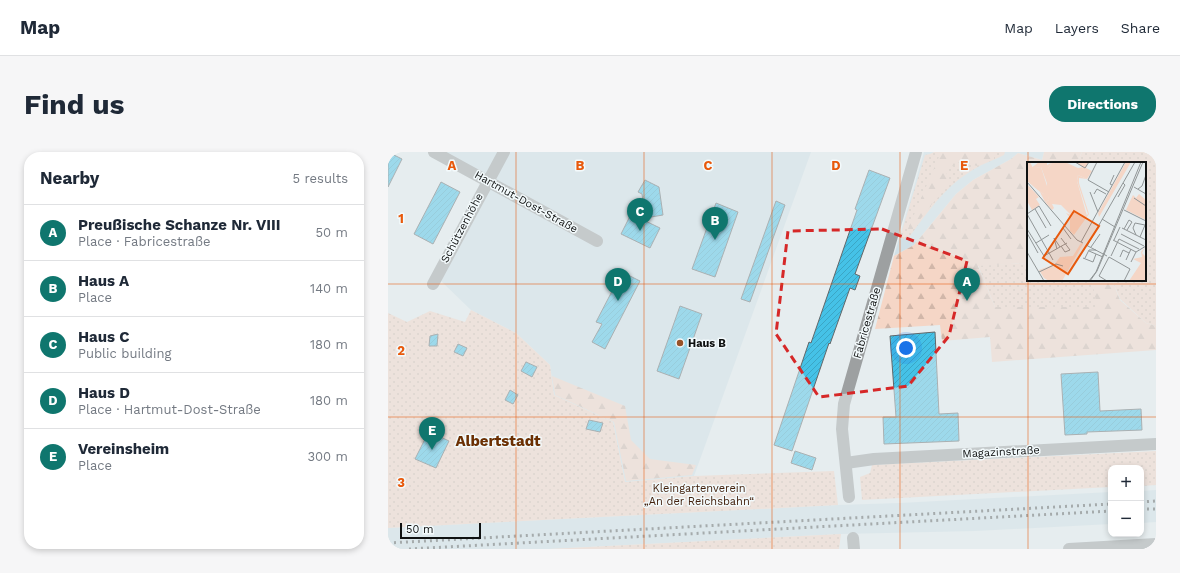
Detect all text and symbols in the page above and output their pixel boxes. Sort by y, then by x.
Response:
text: Map [20,16,60,39]
text: Map [1004,20,1033,36]
text: Layers [1055,20,1099,36]
text: Share [1121,20,1160,36]
button: Directions [1049,86,1156,122]
text: Find us [24,88,124,121]
text: A [448,158,457,173]
text: B [576,158,585,173]
text: C [704,158,713,173]
text: D [831,158,841,173]
text: E [960,158,968,173]
inset map [1027,162,1146,281]
text: Nearby [40,168,99,188]
street label: Hartmut-Dost-Straße [472,168,580,236]
text: 5 results [293,171,348,186]
street label: Schützenhöhe [438,191,486,265]
pin: C [627,198,653,231]
pin: B [702,207,728,240]
text: 1 [398,211,404,226]
text: Preußische Schanze Nr. VIII [78,216,280,234]
text: A [49,225,57,240]
text: 50 m [316,225,348,240]
text: Place · Fabricestraße [78,234,210,249]
pin: D [605,268,631,301]
pin: A [954,268,980,301]
text: Haus A [78,272,129,290]
text: B [49,281,57,296]
text: 140 m [310,281,348,296]
street label: Fabricestraße [851,286,883,360]
text: Place [78,290,112,305]
text: Haus C [78,328,130,346]
text: C [49,337,57,352]
text: 180 m [310,337,348,352]
place label: Haus B [688,337,726,350]
marker: Haus B [675,338,685,348]
your location [896,338,916,358]
text: 2 [397,343,405,358]
text: Public building [78,346,171,361]
text: Haus D [78,384,130,402]
text: D [48,393,58,408]
text: 180 m [310,393,348,408]
text: Place · Hartmut-Dost-Straße [78,402,261,417]
pin: E [419,417,445,450]
district label: Albertstadt [455,432,541,450]
text: Vereinsheim [78,440,169,458]
street label: Magazinstraße [962,443,1040,461]
text: E [49,449,57,464]
text: 300 m [307,449,348,464]
text: Place [78,458,112,473]
map controls [1108,465,1144,537]
button: + [1108,465,1144,501]
text: 3 [397,475,405,490]
park label: Kleingartenverein „An der Reichsbahn“ [644,482,754,508]
button: − [1108,501,1144,537]
scale bar [400,521,481,540]
text: 50 m [406,523,433,536]

